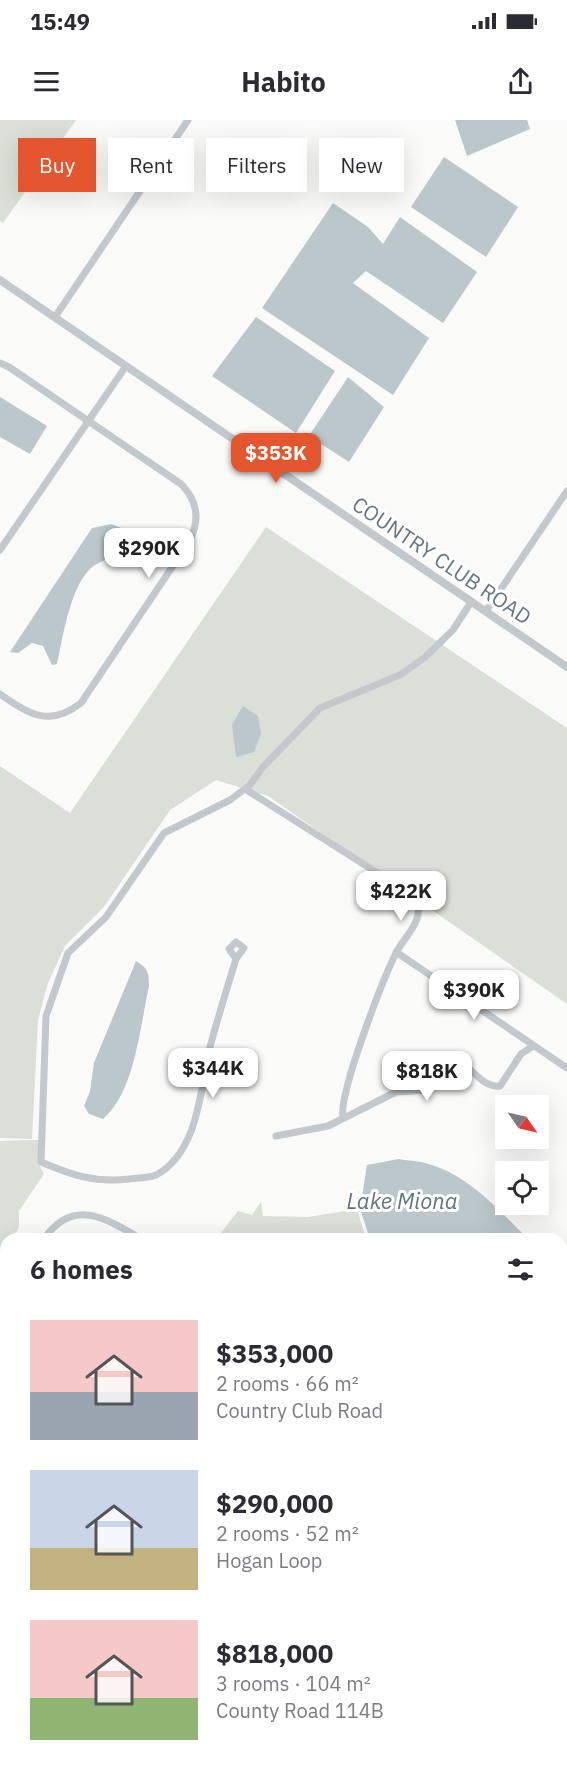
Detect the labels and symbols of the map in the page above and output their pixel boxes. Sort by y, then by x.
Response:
pin: $353K [234,433,318,484]
street label: COUNTRY CLUB ROAD [347,490,537,630]
pin: $290K [107,528,191,579]
pin: $422K [359,871,443,922]
pin: $390K [432,970,516,1021]
pin: $344K [171,1048,255,1099]
pin: $818K [385,1051,469,1102]
north arrow [495,1095,549,1149]
water label: Lake Miona [347,1186,457,1215]

